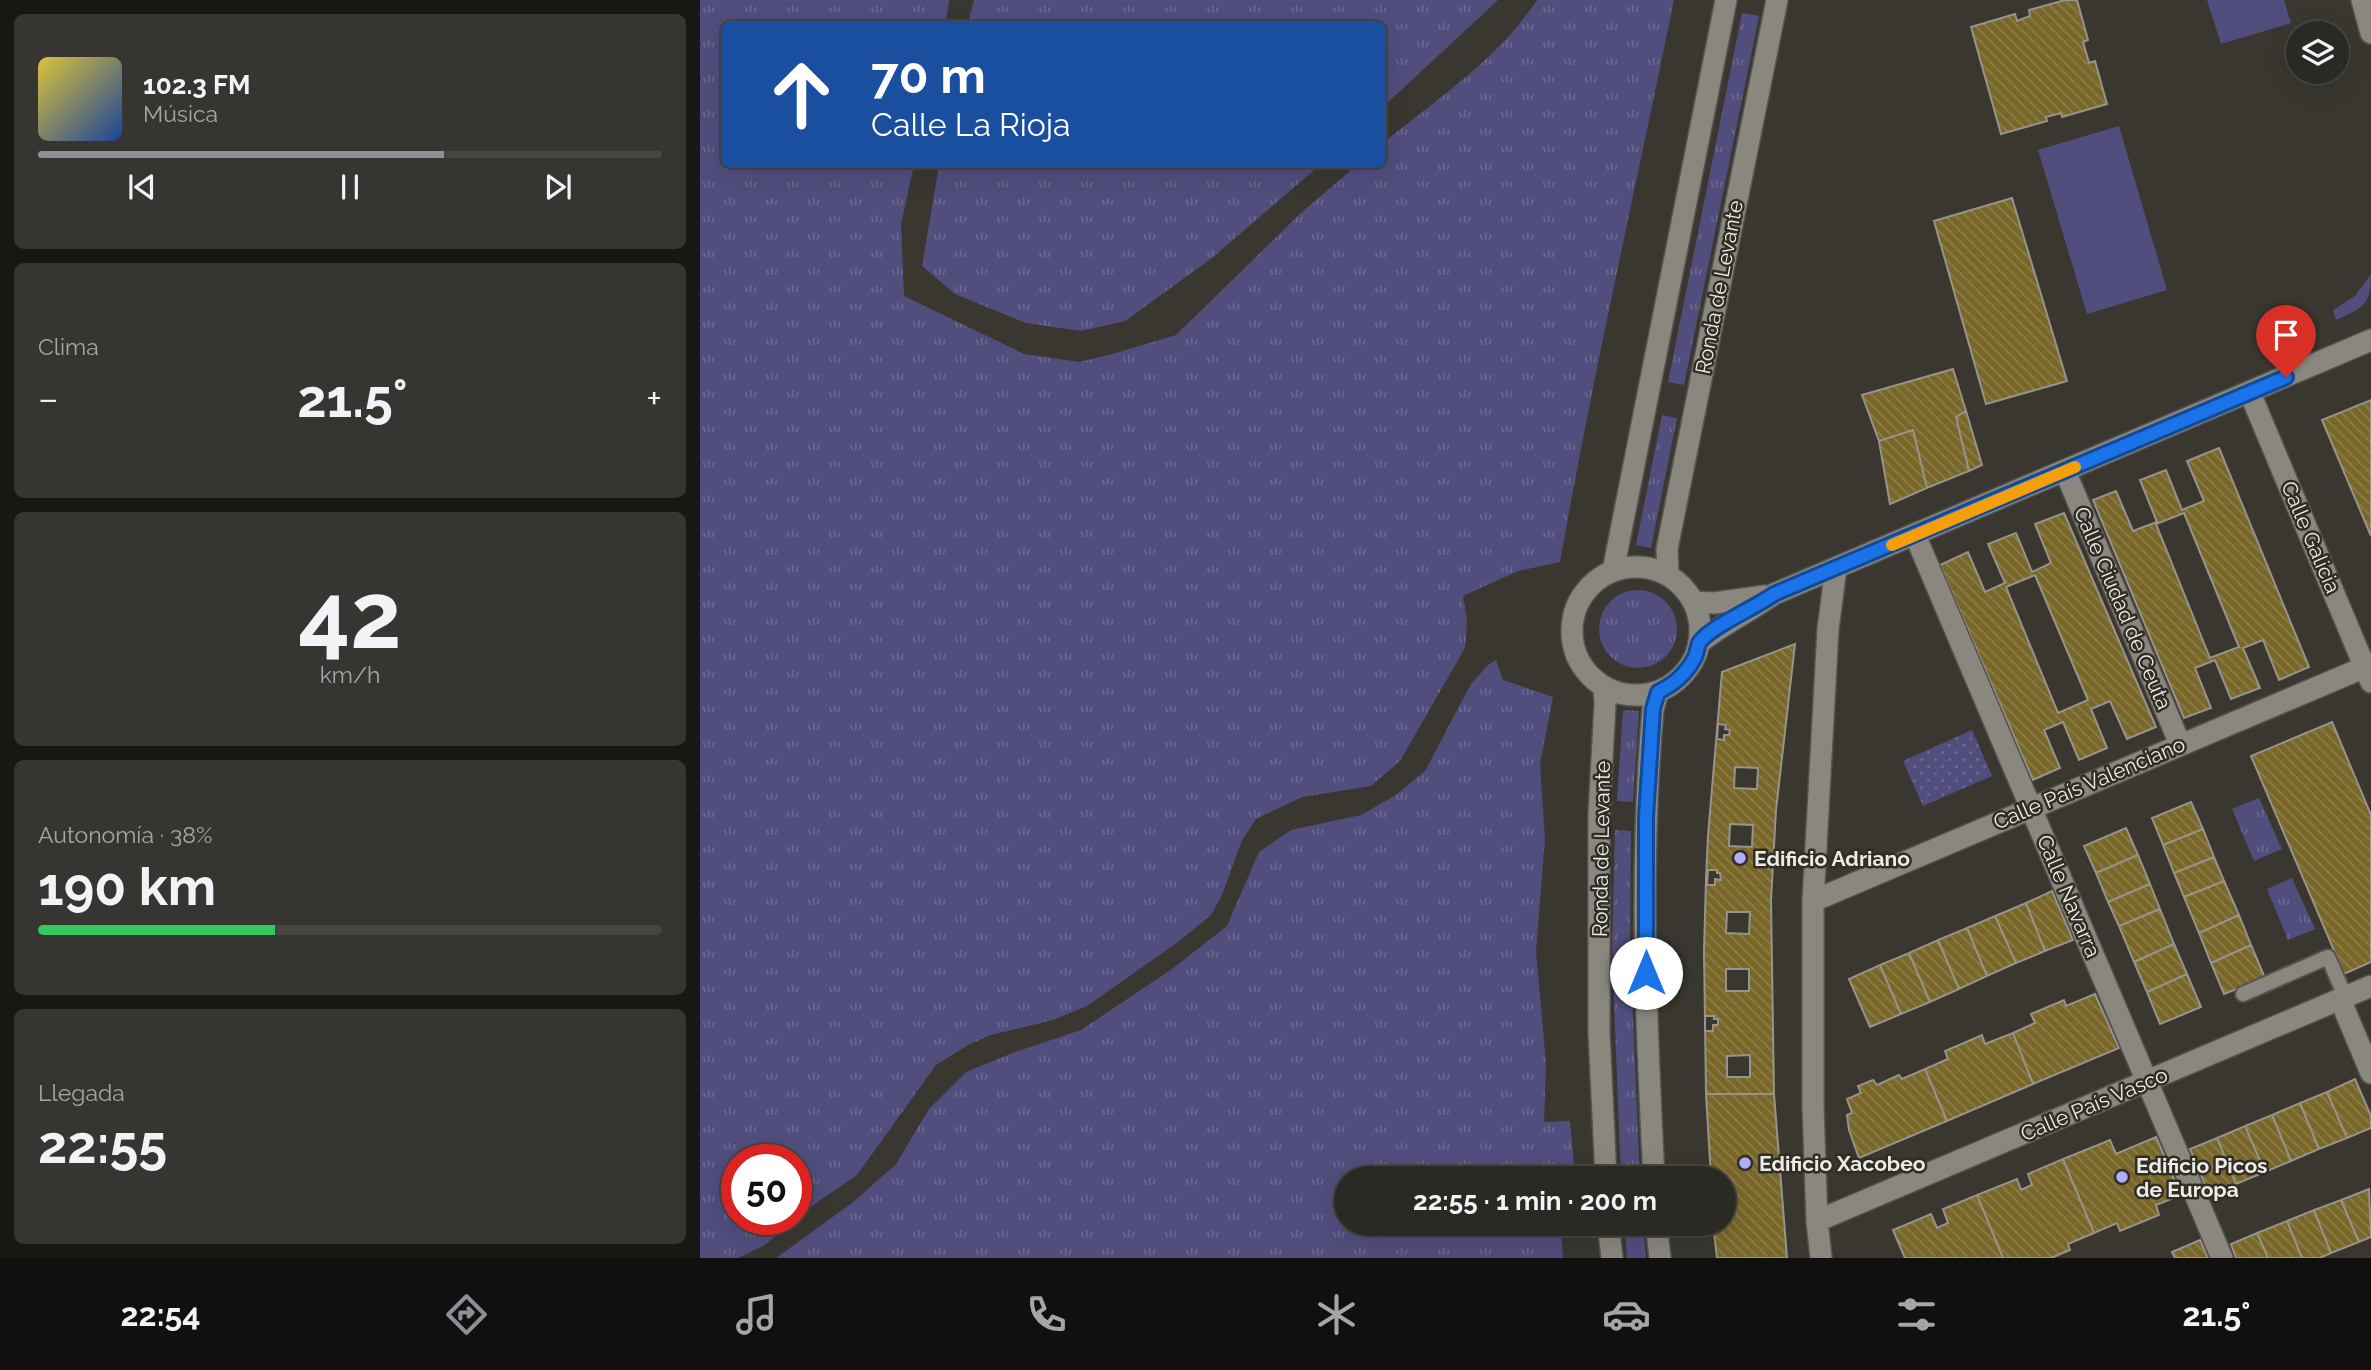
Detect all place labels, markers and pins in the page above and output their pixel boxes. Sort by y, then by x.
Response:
pin [2256,305,2316,377]
place label: Edificio Adriano [1754,846,1910,871]
marker: Edificio Adriano [1732,850,1748,866]
place label: Edificio Xacobeo [1759,1151,1926,1176]
place label: Edificio Picos de Europa [2136,1153,2268,1202]
marker: Edificio Xacobeo [1737,1155,1753,1171]
marker: Edificio Picos de Europa [2114,1169,2130,1185]

